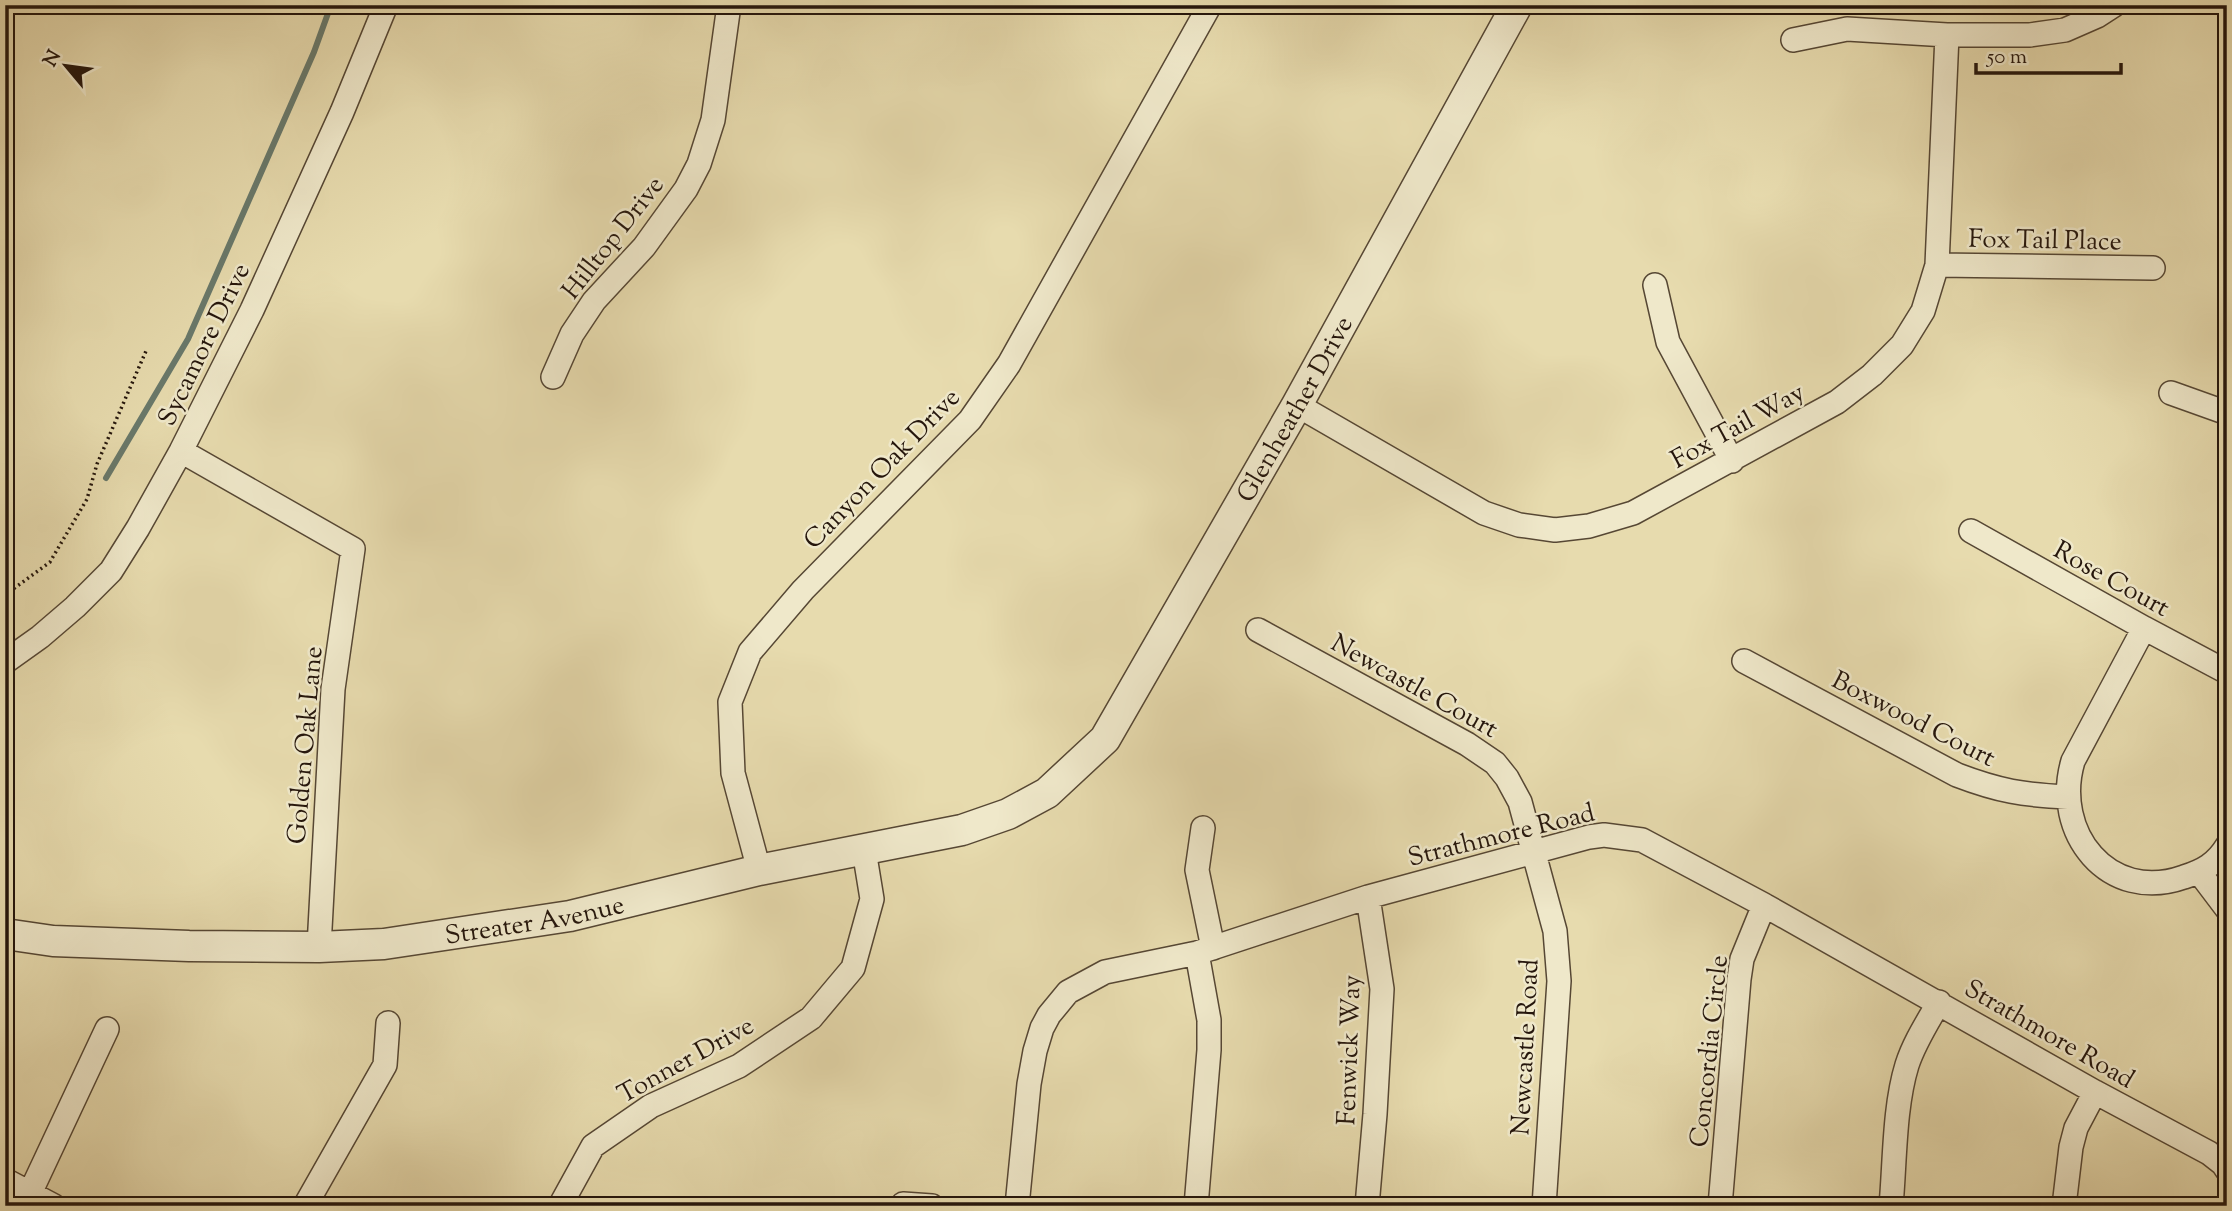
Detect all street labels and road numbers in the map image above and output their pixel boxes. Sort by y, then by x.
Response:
street label: Hilltop Drive [554,169,674,308]
street label: Fox Tail Place [1968,222,2122,261]
street label: Sycamore Drive [150,257,261,433]
street label: Glenheather Drive [1229,310,1363,510]
street label: Fox Tail Way [1665,375,1812,479]
street label: Canyon Oak Drive [796,381,969,559]
street label: Rose Court [2046,533,2176,627]
street label: Newcastle Court [1323,626,1504,749]
street label: Golden Oak Lane [279,645,334,846]
street label: Boxwood Court [1825,663,2001,777]
street label: Strathmore Road [1404,795,1599,878]
street label: Streater Avenue [443,887,628,956]
street label: Concordia Circle [1682,953,1739,1149]
street label: Newcastle Road [1503,958,1550,1136]
street label: Strathmore Road [1957,971,2141,1099]
street label: Fenwick Way [1329,974,1372,1126]
street label: Tonner Drive [611,1008,761,1114]

